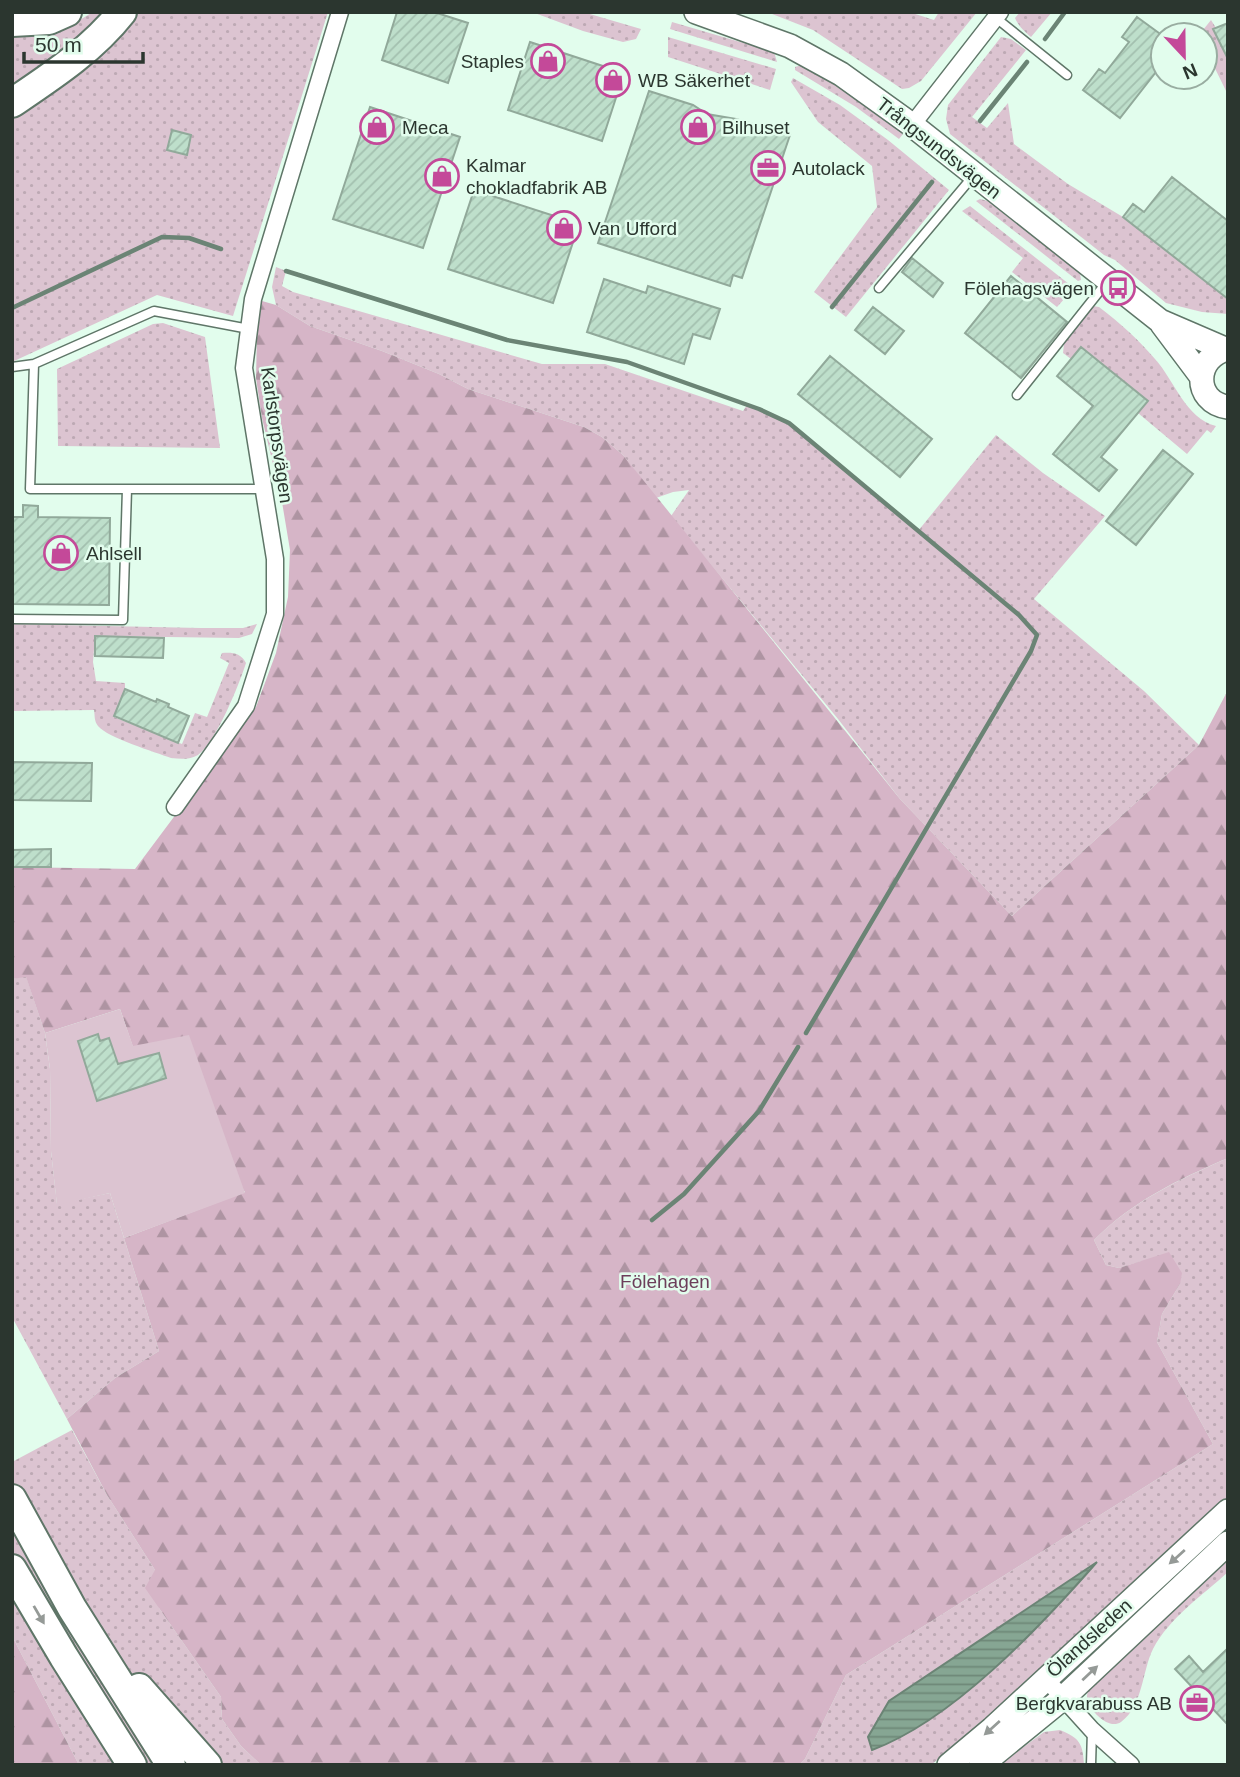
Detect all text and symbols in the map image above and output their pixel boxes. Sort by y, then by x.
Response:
scale bar [24,21,144,65]
north arrow [1149,21,1219,91]
text: 50 m [35,33,82,56]
shop icon: Staples [529,42,567,80]
place label: Staples [461,51,524,72]
text: N [1180,59,1200,84]
shop icon: WB Säkerhet [594,61,632,99]
place label: WB Säkerhet [638,70,751,91]
street label: Trångsundsvägen [873,93,1005,203]
shop icon: Meca [358,108,396,146]
shop icon: Bilhuset [679,108,717,146]
place label: Meca [402,117,449,138]
place label: Bilhuset [722,117,790,138]
office icon: Autolack [749,149,787,187]
place label: Kalmar chokladfabrik AB [466,155,608,198]
shop icon: Kalmar chokladfabrik AB [423,157,461,195]
place label: Autolack [792,158,865,179]
shop icon: Van Ufford [545,209,583,247]
place label: Van Ufford [588,218,677,239]
bus stop icon: Fölehagsvägen [1099,269,1137,307]
place label: Fölehagsvägen [964,278,1094,299]
street label: Karlstorpsvägen [257,366,297,504]
shop icon: Ahlsell [42,534,80,572]
place label: Ahlsell [86,543,142,564]
park label: Fölehagen [620,1271,710,1292]
one-way arrow [1168,1549,1186,1565]
street label: Ölandsleden [1042,1594,1136,1682]
one-way arrow [33,1605,45,1624]
one-way arrow [1081,1665,1098,1682]
office icon: Bergkvarabuss AB [1178,1684,1216,1722]
place label: Bergkvarabuss AB [1016,1693,1172,1714]
one-way arrow [984,1720,1001,1735]

